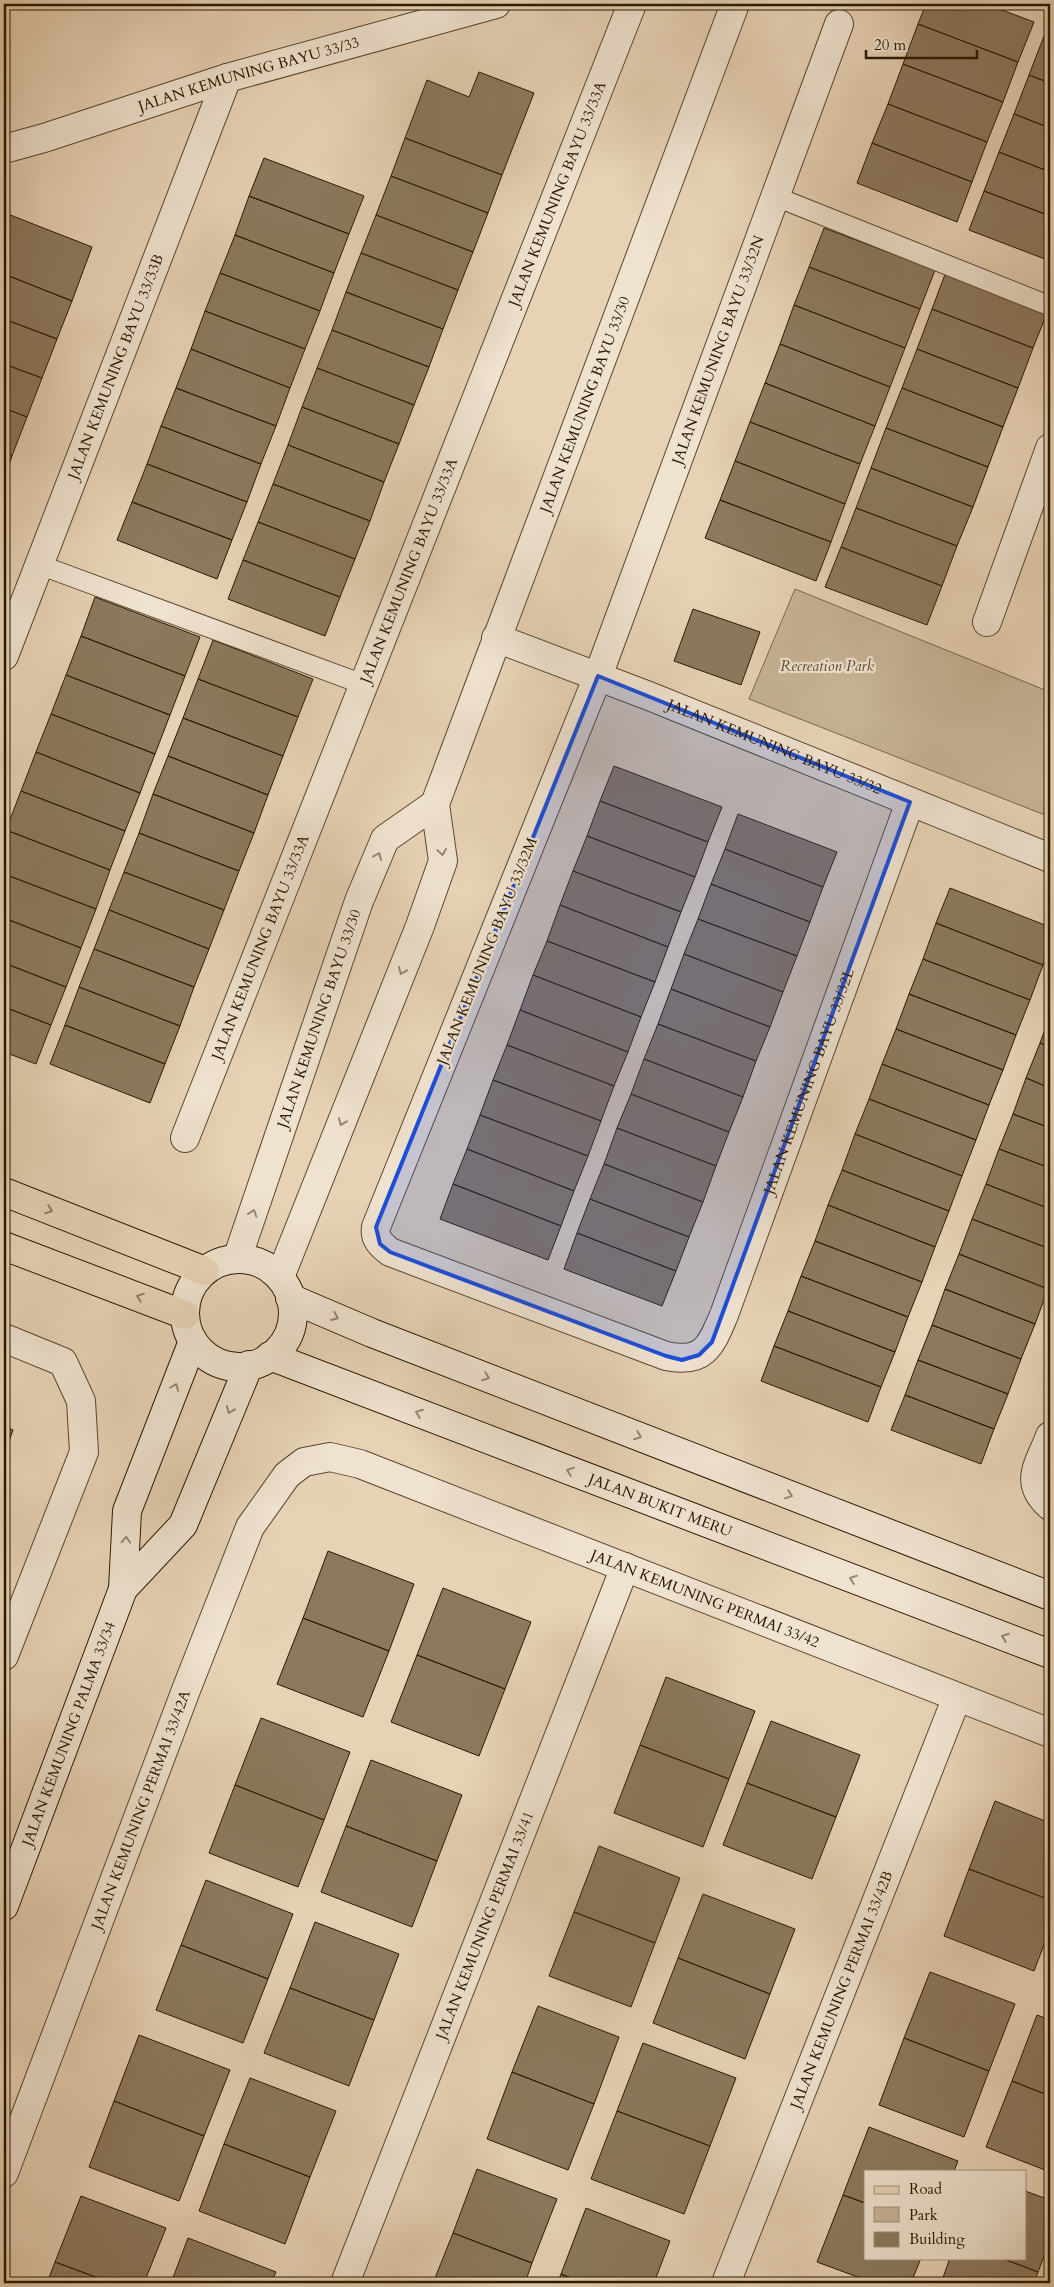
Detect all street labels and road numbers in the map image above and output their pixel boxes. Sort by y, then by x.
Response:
street label: JALAN KEMUNING BAYU 33/33 [134,32,362,117]
street label: JALAN KEMUNING BAYU 33/33A [503,78,611,311]
street label: JALAN KEMUNING BAYU 33/32N [666,232,769,469]
street label: JALAN KEMUNING BAYU 33/33B [62,251,168,484]
street label: JALAN KEMUNING BAYU 33/30 [534,293,635,518]
street label: JALAN KEMUNING BAYU 33/33A [355,455,462,688]
street label: JALAN KEMUNING BAYU 33/32 [662,694,885,799]
street label: JALAN KEMUNING BAYU 33/33A [206,831,314,1065]
street label: JALAN KEMUNING BAYU 33/32M [431,834,542,1070]
street label: JALAN KEMUNING BAYU 33/30 [272,906,366,1132]
street label: JALAN KEMUNING BAYU 33/32L [758,965,859,1199]
street label: JALAN BUKIT MERU [584,1468,736,1542]
street label: JALAN KEMUNING PERMAI 33/42 [586,1544,822,1652]
street label: JALAN KEMUNING PALMA 33/34 [17,1618,120,1851]
street label: JALAN KEMUNING PERMAI 33/42A [86,1687,195,1934]
street label: JALAN KEMUNING PERMAI 33/41 [430,1808,539,2044]
street label: JALAN KEMUNING PERMAI 33/42B [785,1868,897,2114]

